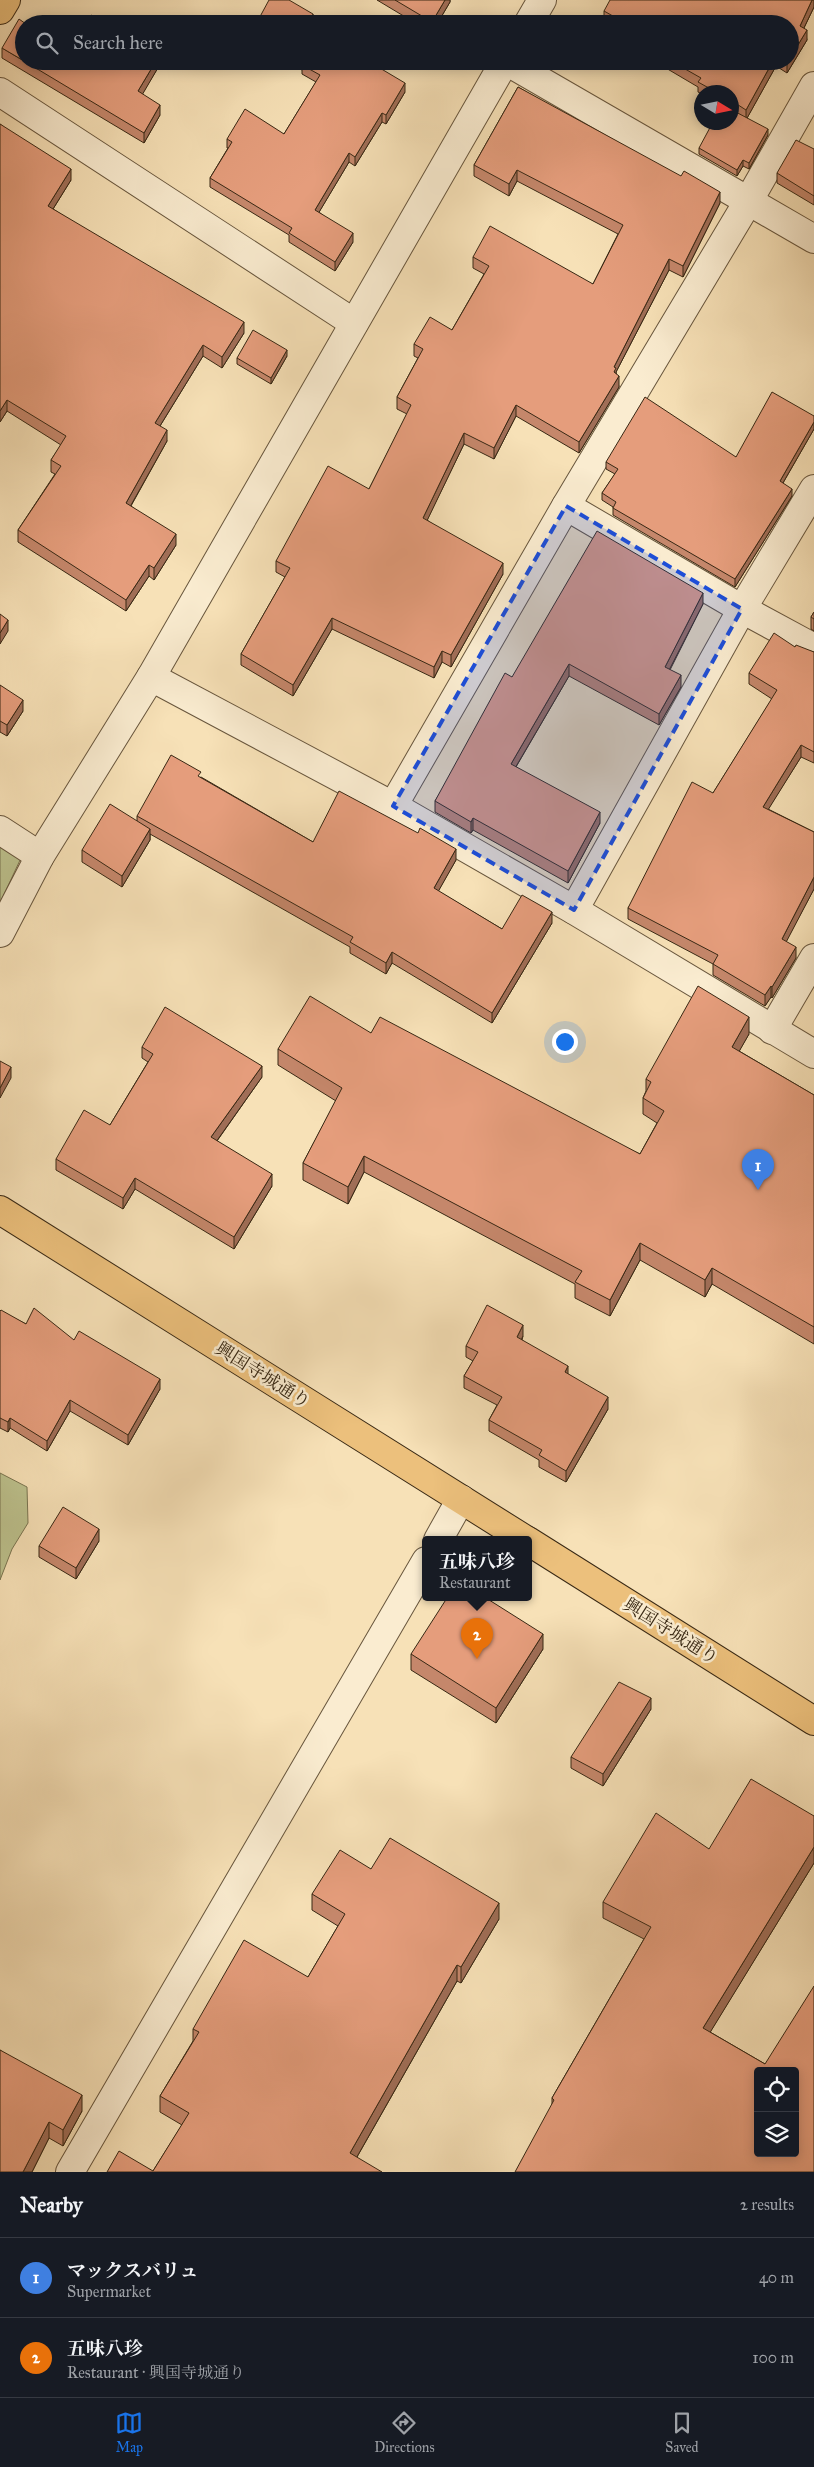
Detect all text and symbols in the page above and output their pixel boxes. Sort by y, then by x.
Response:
search box [15,15,799,70]
icon: search [33,29,61,57]
text: Search here [73,31,163,54]
north arrow [694,85,739,130]
your location [552,1029,578,1055]
pin: 1 [742,1149,774,1190]
street label: 興国寺城通り [211,1337,315,1413]
popup [422,1536,532,1601]
text: 五味八珍 [439,1550,515,1573]
text: Restaurant [439,1573,511,1592]
street label: 興国寺城通り [619,1593,723,1669]
pin: 2 [461,1618,493,1659]
map controls [754,2067,799,2157]
button: locate [754,2067,799,2112]
button: layers [754,2112,799,2157]
text: Nearby [20,2192,83,2218]
text: 2 results [740,2195,794,2214]
text: マックスバリュ [67,2259,198,2282]
text: 1 [33,2268,39,2287]
text: 40 m [759,2268,794,2287]
text: Supermarket [67,2282,151,2301]
text: 五味八珍 [67,2337,143,2360]
text: 2 [32,2348,40,2367]
text: 100 m [752,2348,794,2367]
text: Restaurant · 興国寺城通り [67,2363,245,2382]
tab: Map [115,2409,143,2456]
tab: Directions [374,2409,435,2456]
tab: Saved [665,2409,699,2456]

